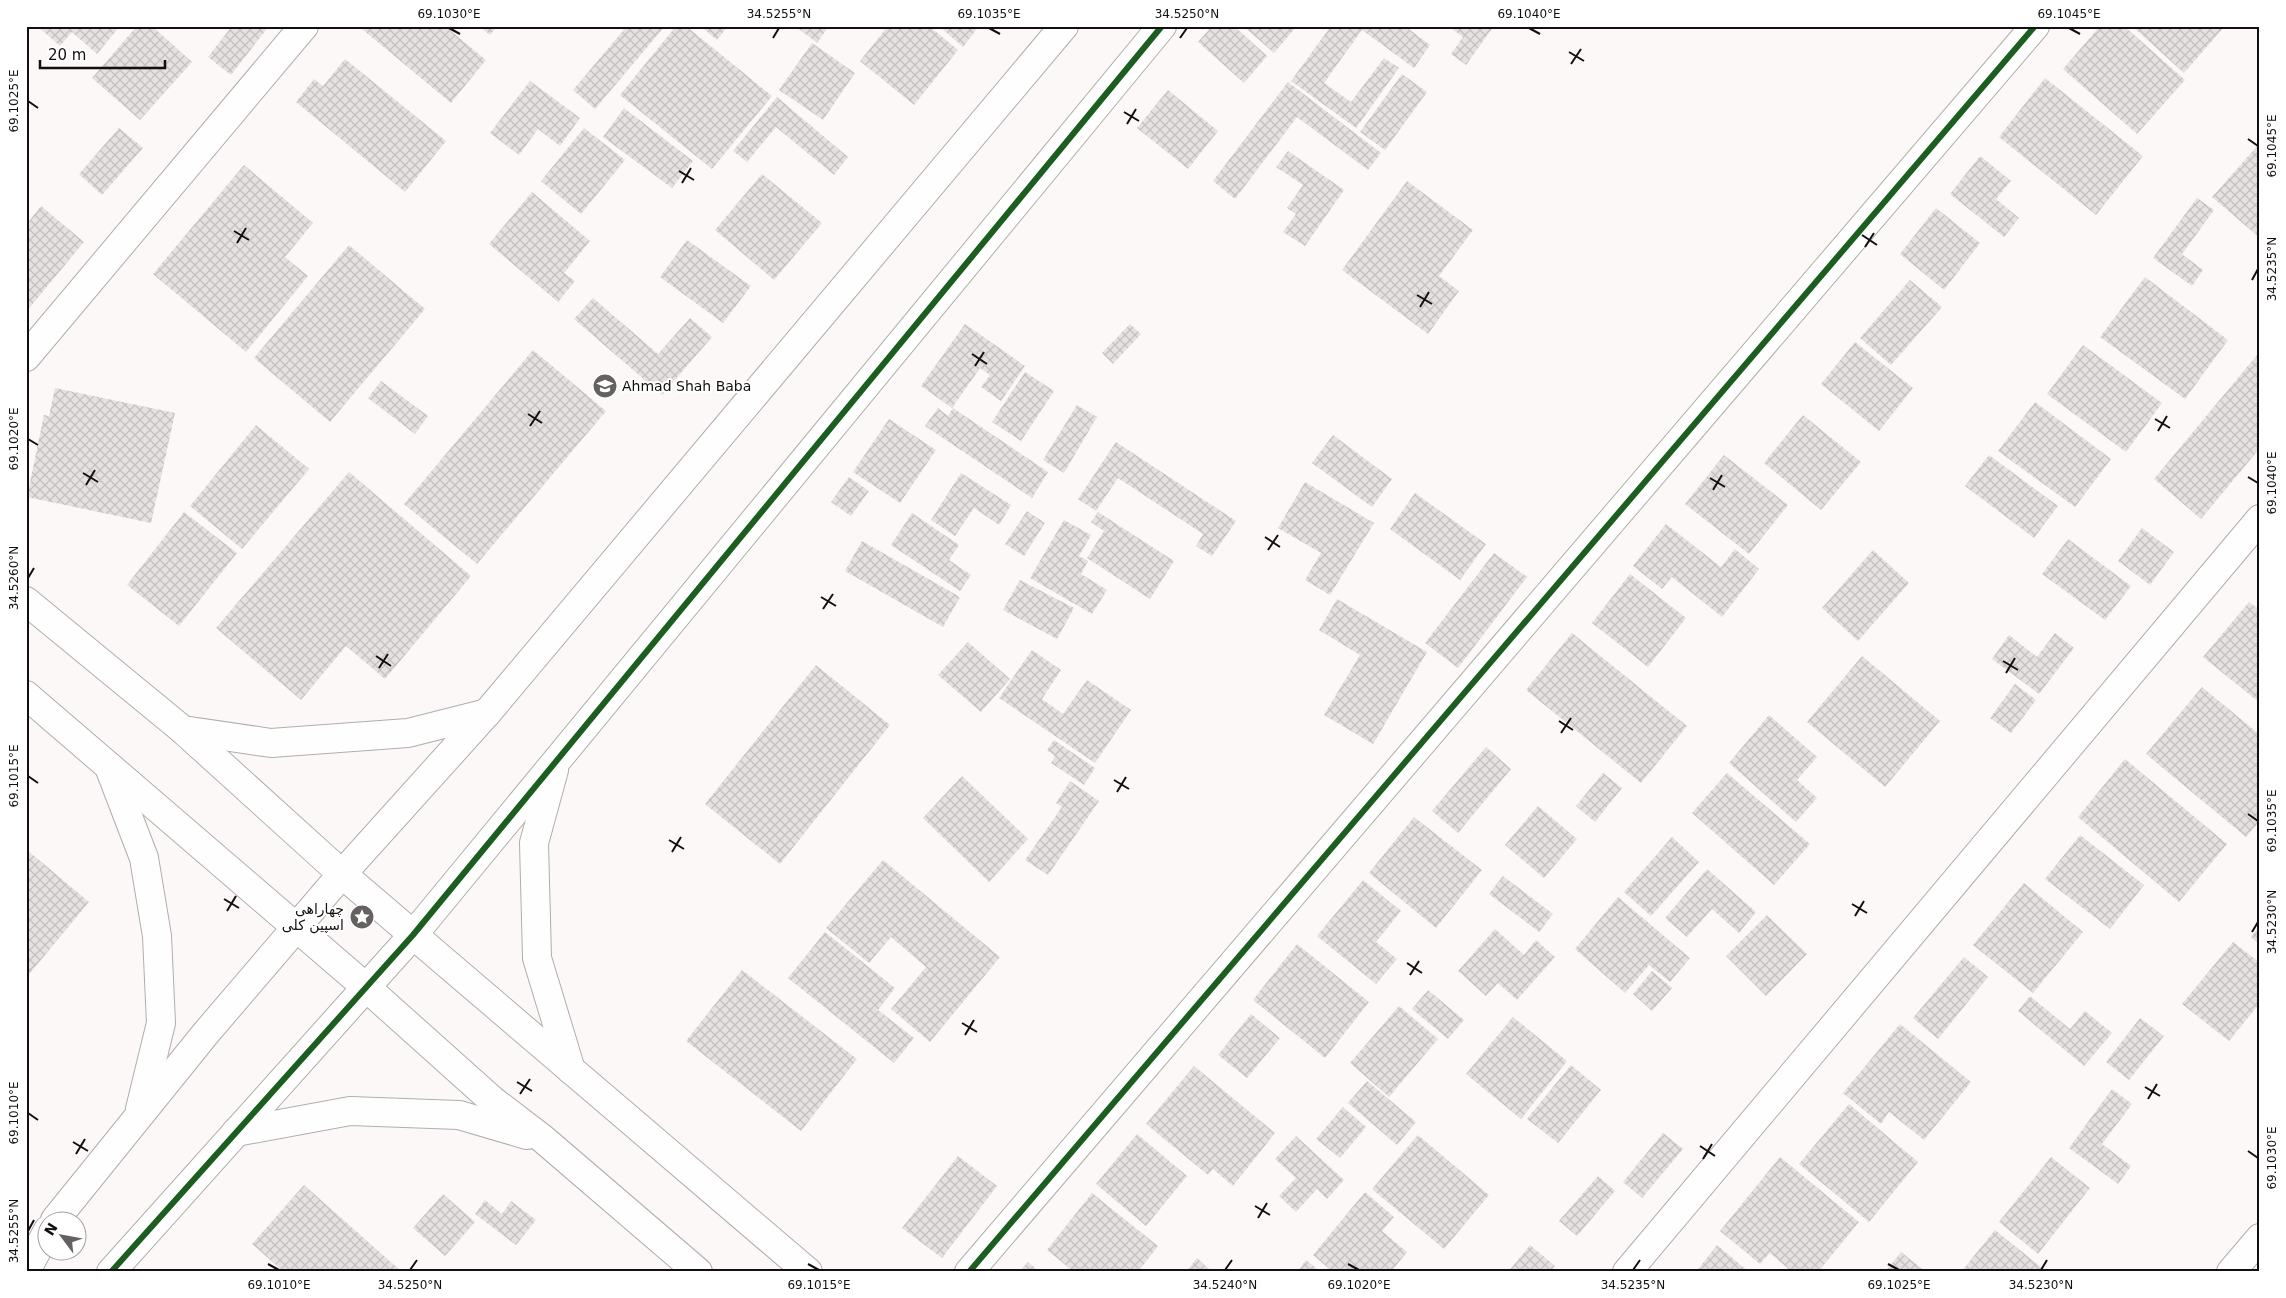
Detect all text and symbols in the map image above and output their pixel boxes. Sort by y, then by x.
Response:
text: 69.1030°E [417,7,481,21]
text: 34.5255°N [747,7,811,21]
text: 69.1035°E [957,7,1021,21]
text: 34.5250°N [1155,7,1219,21]
text: 69.1040°E [1497,7,1561,21]
text: 69.1045°E [2037,7,2101,21]
scale bar [40,38,165,70]
text: 20 m [48,46,86,64]
text: 69.1025°E [7,69,21,133]
text: 69.1045°E [2265,114,2279,178]
text: 34.5235°N [2265,237,2279,301]
school or university icon: Ahmad Shah Baba [592,373,618,399]
place label: Ahmad Shah Baba [622,378,751,394]
text: 69.1020°E [7,407,21,471]
text: 69.1040°E [2265,451,2279,515]
text: 34.5260°N [7,546,21,610]
text: 69.1015°E [7,744,21,808]
text: 69.1035°E [2265,789,2279,853]
text: 34.5230°N [2265,890,2279,954]
place label: چهاراهی اسپین کلی [282,901,344,934]
place icon: چهاراهی اسپین کلی [349,904,375,930]
text: 69.1010°E [7,1081,21,1145]
text: 69.1030°E [2265,1126,2279,1190]
text: 34.5255°N [7,1199,21,1263]
north arrow [38,1210,88,1260]
text: N [41,1220,61,1238]
text: 69.1010°E [247,1278,311,1292]
text: 34.5250°N [378,1278,442,1292]
text: 69.1015°E [787,1278,851,1292]
text: 34.5240°N [1193,1278,1257,1292]
text: 69.1020°E [1327,1278,1391,1292]
text: 34.5235°N [1601,1278,1665,1292]
text: 69.1025°E [1867,1278,1931,1292]
text: 34.5230°N [2009,1278,2073,1292]

